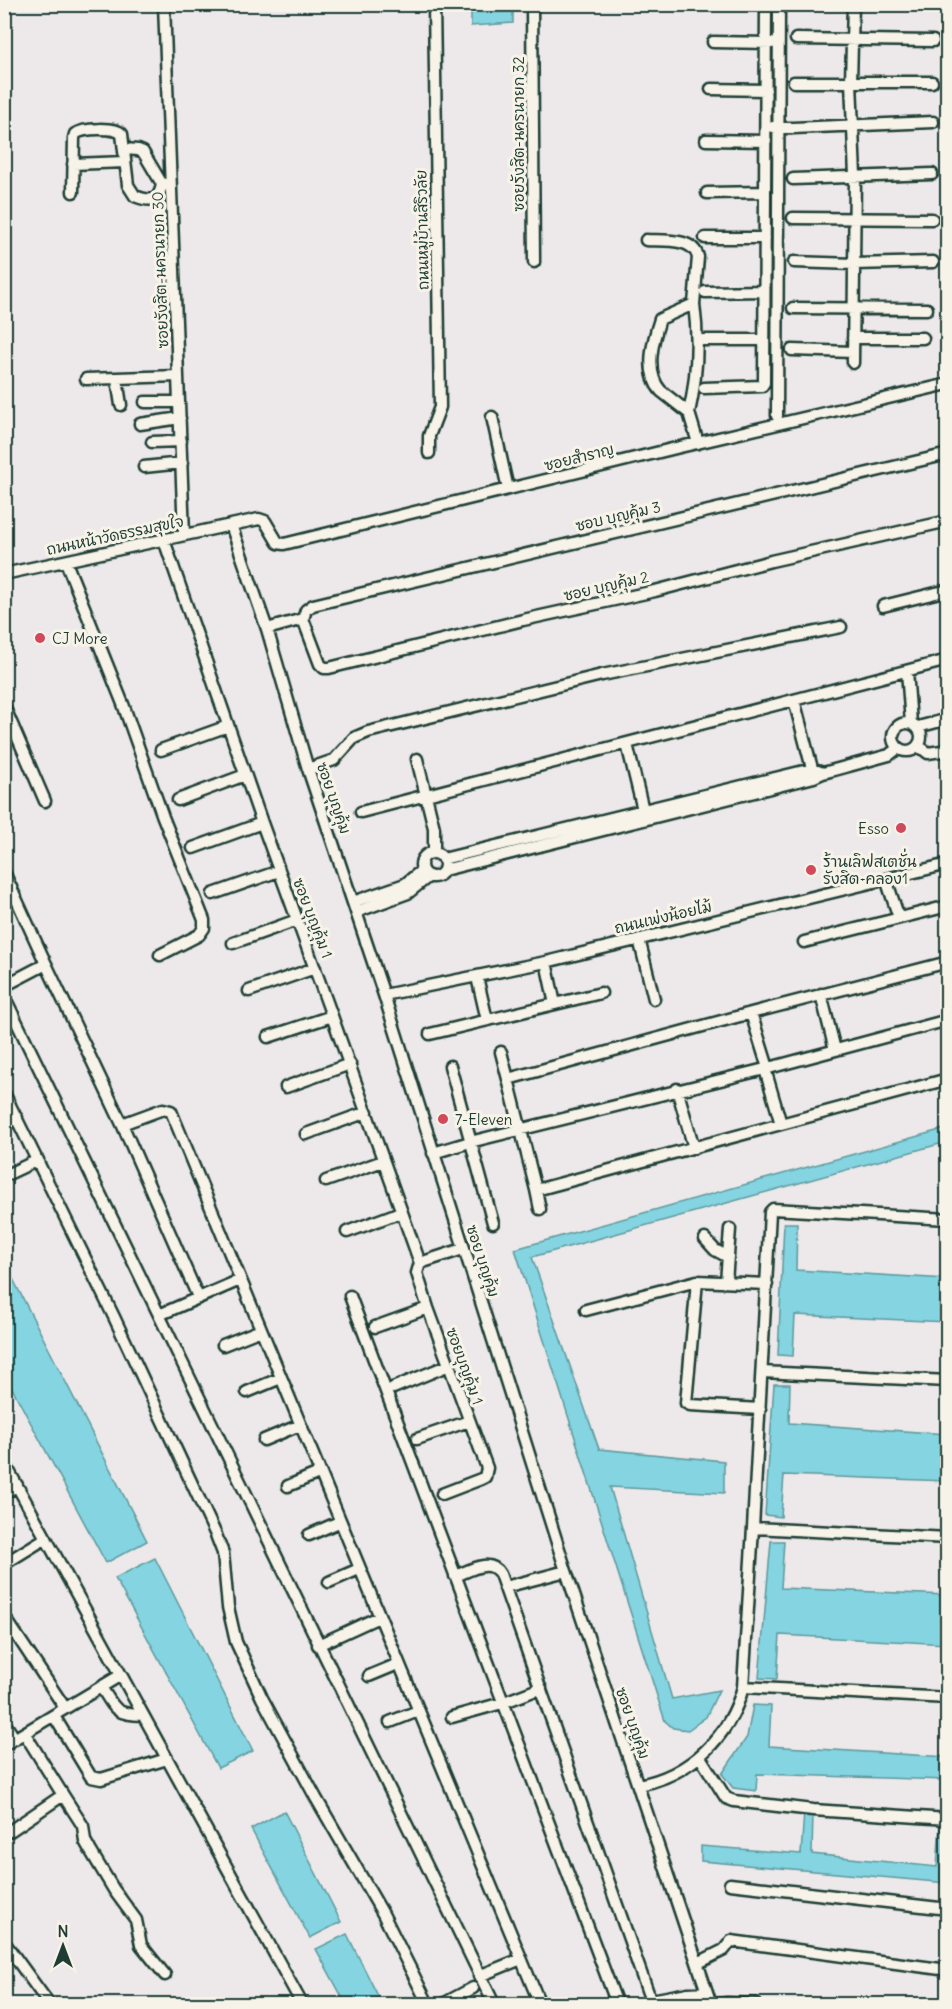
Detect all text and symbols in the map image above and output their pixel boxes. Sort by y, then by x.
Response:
street label: ซอยรังสิต-นครนายก 32 [509,56,528,212]
street label: ถนนหมู่บ้านสิริวลัย [411,170,435,290]
street label: ซอยรังสิต-นครนายก 30 [148,191,172,349]
street label: ซอยสำราญ [542,439,616,475]
street label: ซอบ บุญคุ้ม 3 [574,497,663,537]
street label: ถนนหน้าวัดธรรมสุขใจ [45,511,186,561]
street label: ซอย บุญคุ้ม 2 [562,567,651,607]
place label: CJ More [52,629,108,648]
marker: CJ More [33,631,47,645]
street label: ซอย บุญคุ้ม [311,760,355,837]
place label: Esso [858,819,889,838]
marker: Esso [894,821,908,835]
place label: ร้านเลิฟสเตชั่น รังสิต-คลอง1 [823,848,917,888]
marker: ร้านเลิฟสเตชั่น รังสิต-คลอง1 [804,863,818,877]
street label: ซอย บุญคุ้ม 1 [287,875,337,962]
street label: ถนนเพ่งน้อยไม้ [612,897,714,937]
place label: 7-Eleven [455,1110,513,1129]
marker: 7-Eleven [436,1112,450,1126]
street label: ซอย บุญคุ้ม [460,1222,504,1300]
street label: ซอยบุญคุ้ม 1 [440,1325,488,1408]
street label: ซอย บุญคุ้ม [610,1685,654,1762]
north arrow [33,1916,93,1976]
text: N [57,1921,69,1941]

